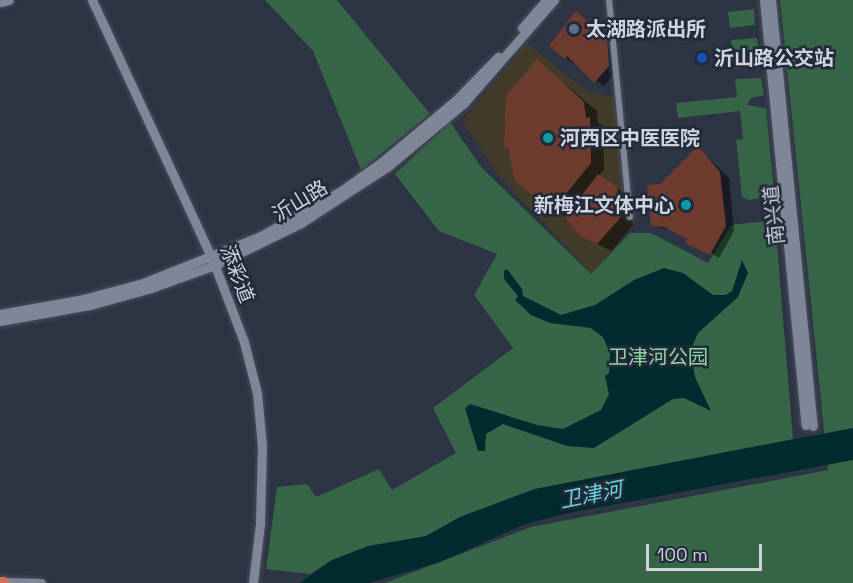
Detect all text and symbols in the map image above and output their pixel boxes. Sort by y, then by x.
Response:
place label: 太湖路派出所 [586,17,706,41]
marker: 太湖路派出所 [567,22,581,36]
place label: 沂山路公交站 [714,46,834,70]
marker: 沂山路公交站 [695,51,709,65]
place label: 河西区中医医院 [560,126,700,150]
marker: 河西区中医医院 [541,131,555,145]
street label: 沂山路 [268,175,332,227]
street label: 南兴道 [759,184,789,246]
place label: 新梅江文体中心 [534,193,674,217]
marker: 新梅江文体中心 [679,198,693,212]
street label: 添彩道 [215,242,259,306]
park label: 卫津河公园 [608,345,708,369]
water label: 卫津河 [558,477,624,513]
scale bar [649,532,764,570]
text: 100 m [657,543,708,566]

